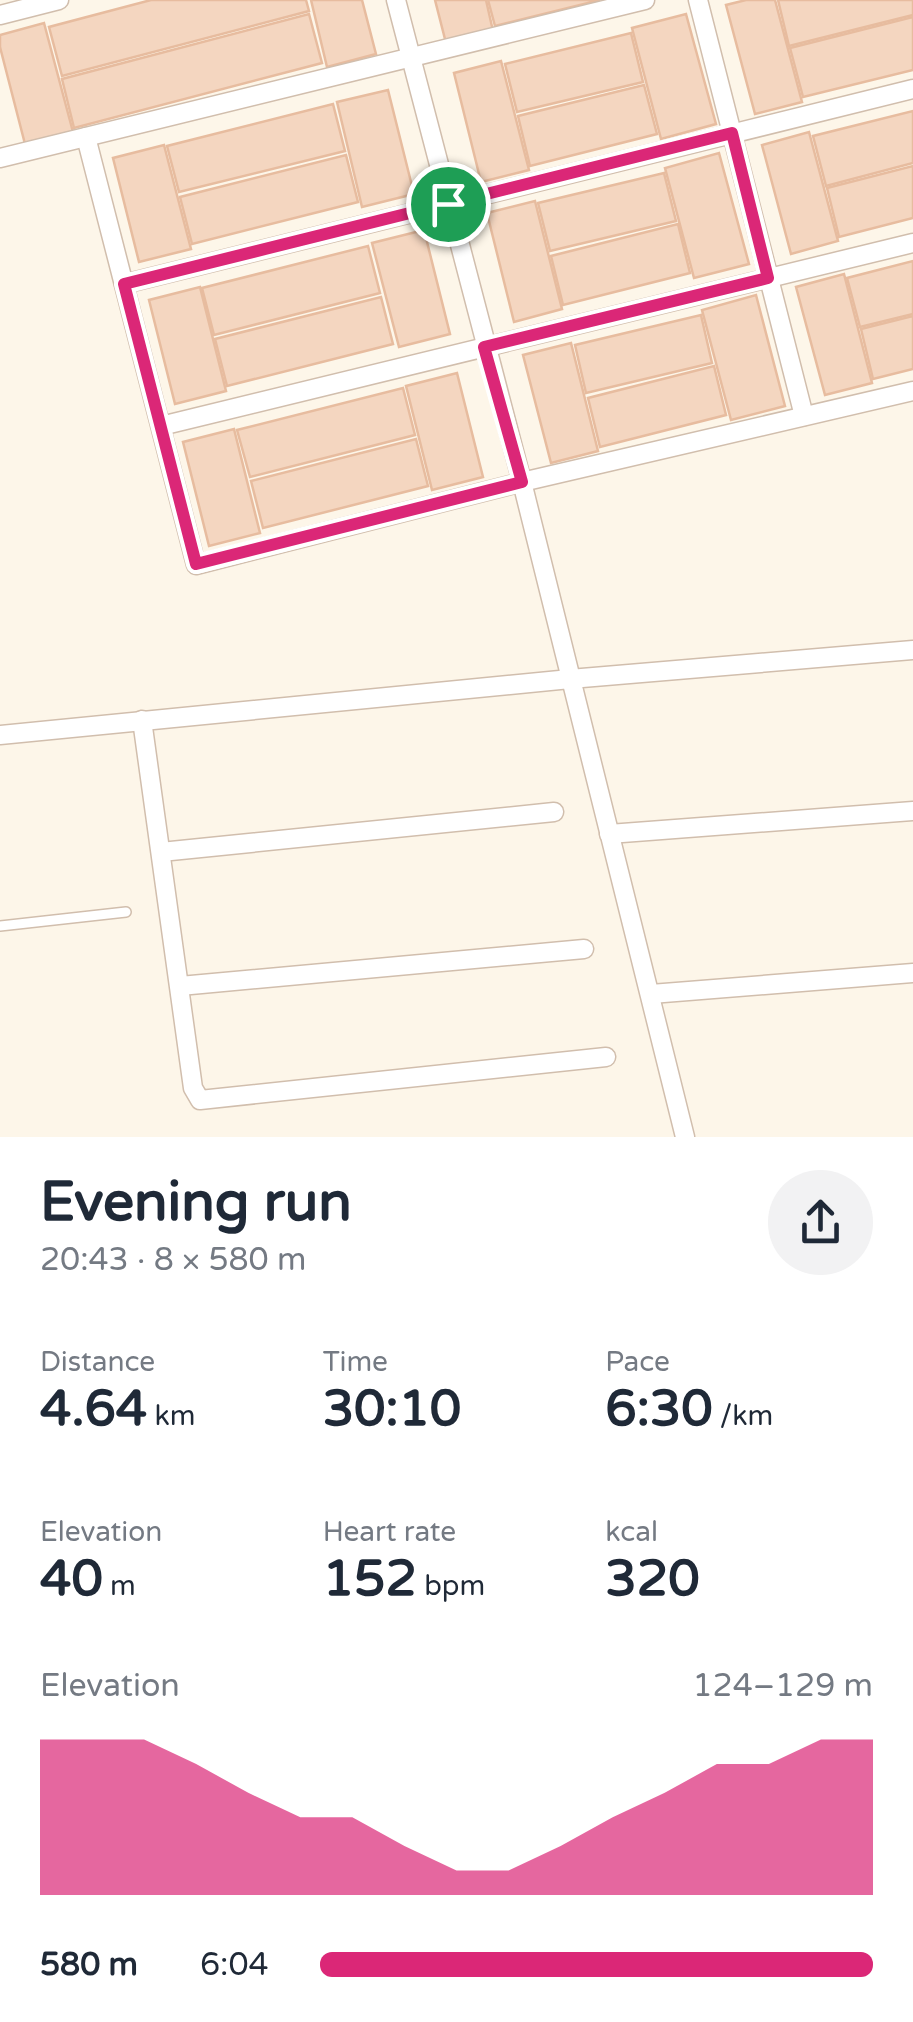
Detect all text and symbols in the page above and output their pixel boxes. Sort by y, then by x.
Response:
pin [406,162,491,247]
icon: arrive [421,177,476,232]
text: Evening run [40,1170,352,1236]
button: share [768,1170,873,1275]
text: 20:43 · 8 × 580 m [40,1241,306,1279]
text: Distance [40,1345,155,1379]
text: Time [323,1345,388,1379]
text: Pace [605,1345,670,1379]
text: 4.64 [40,1379,147,1439]
text: 30:10 [323,1379,461,1439]
text: 6:30 [605,1379,713,1439]
text: km [147,1399,195,1433]
text: /km [713,1399,773,1433]
text: Elevation [40,1515,162,1549]
text: Heart rate [323,1515,456,1549]
text: kcal [605,1515,658,1549]
text: 40 [40,1549,103,1609]
text: 152 [323,1549,417,1609]
text: 320 [605,1549,700,1609]
text: m [103,1569,136,1603]
text: bpm [417,1569,485,1603]
text: Elevation [40,1667,180,1705]
text: 124–129 m [693,1667,873,1705]
text: 580 m [40,1946,138,1984]
text: 6:04 [200,1946,269,1984]

